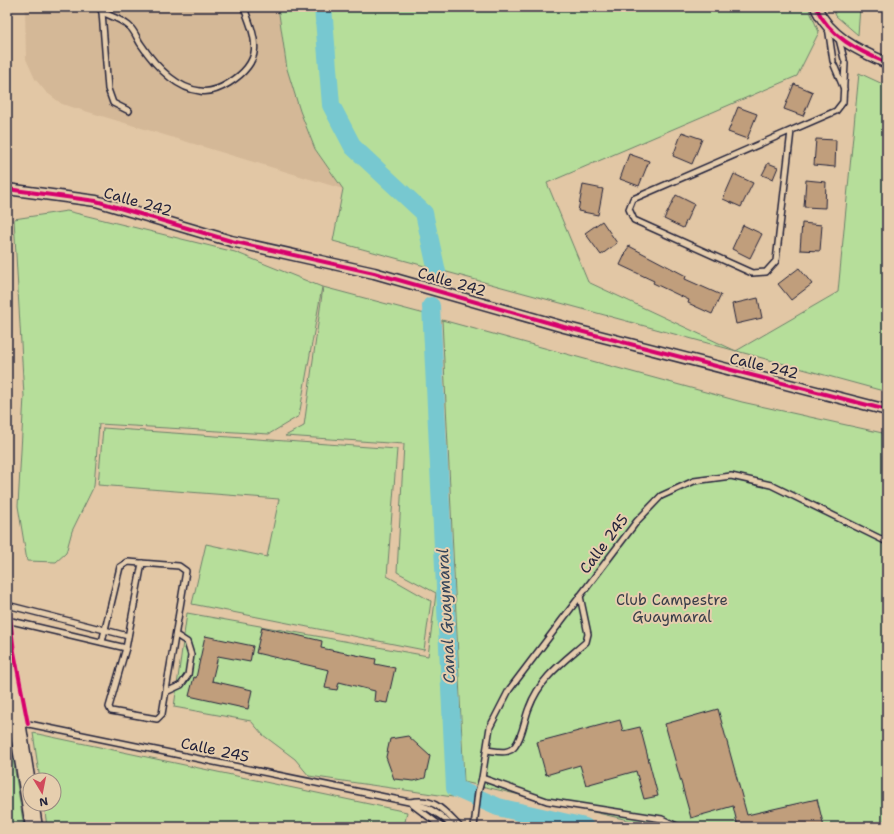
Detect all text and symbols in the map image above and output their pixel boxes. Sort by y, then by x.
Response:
street label: Calle 242 [101,183,175,221]
street label: Calle 242 [415,263,489,301]
street label: Calle 242 [728,348,800,384]
street label: Calle 245 [575,510,633,578]
water label: Canal Guaymaral [432,548,460,684]
park label: Club Campestre Guaymaral [616,590,728,627]
street label: Calle 245 [179,733,251,767]
north arrow [22,772,62,812]
text: N [38,793,49,810]

